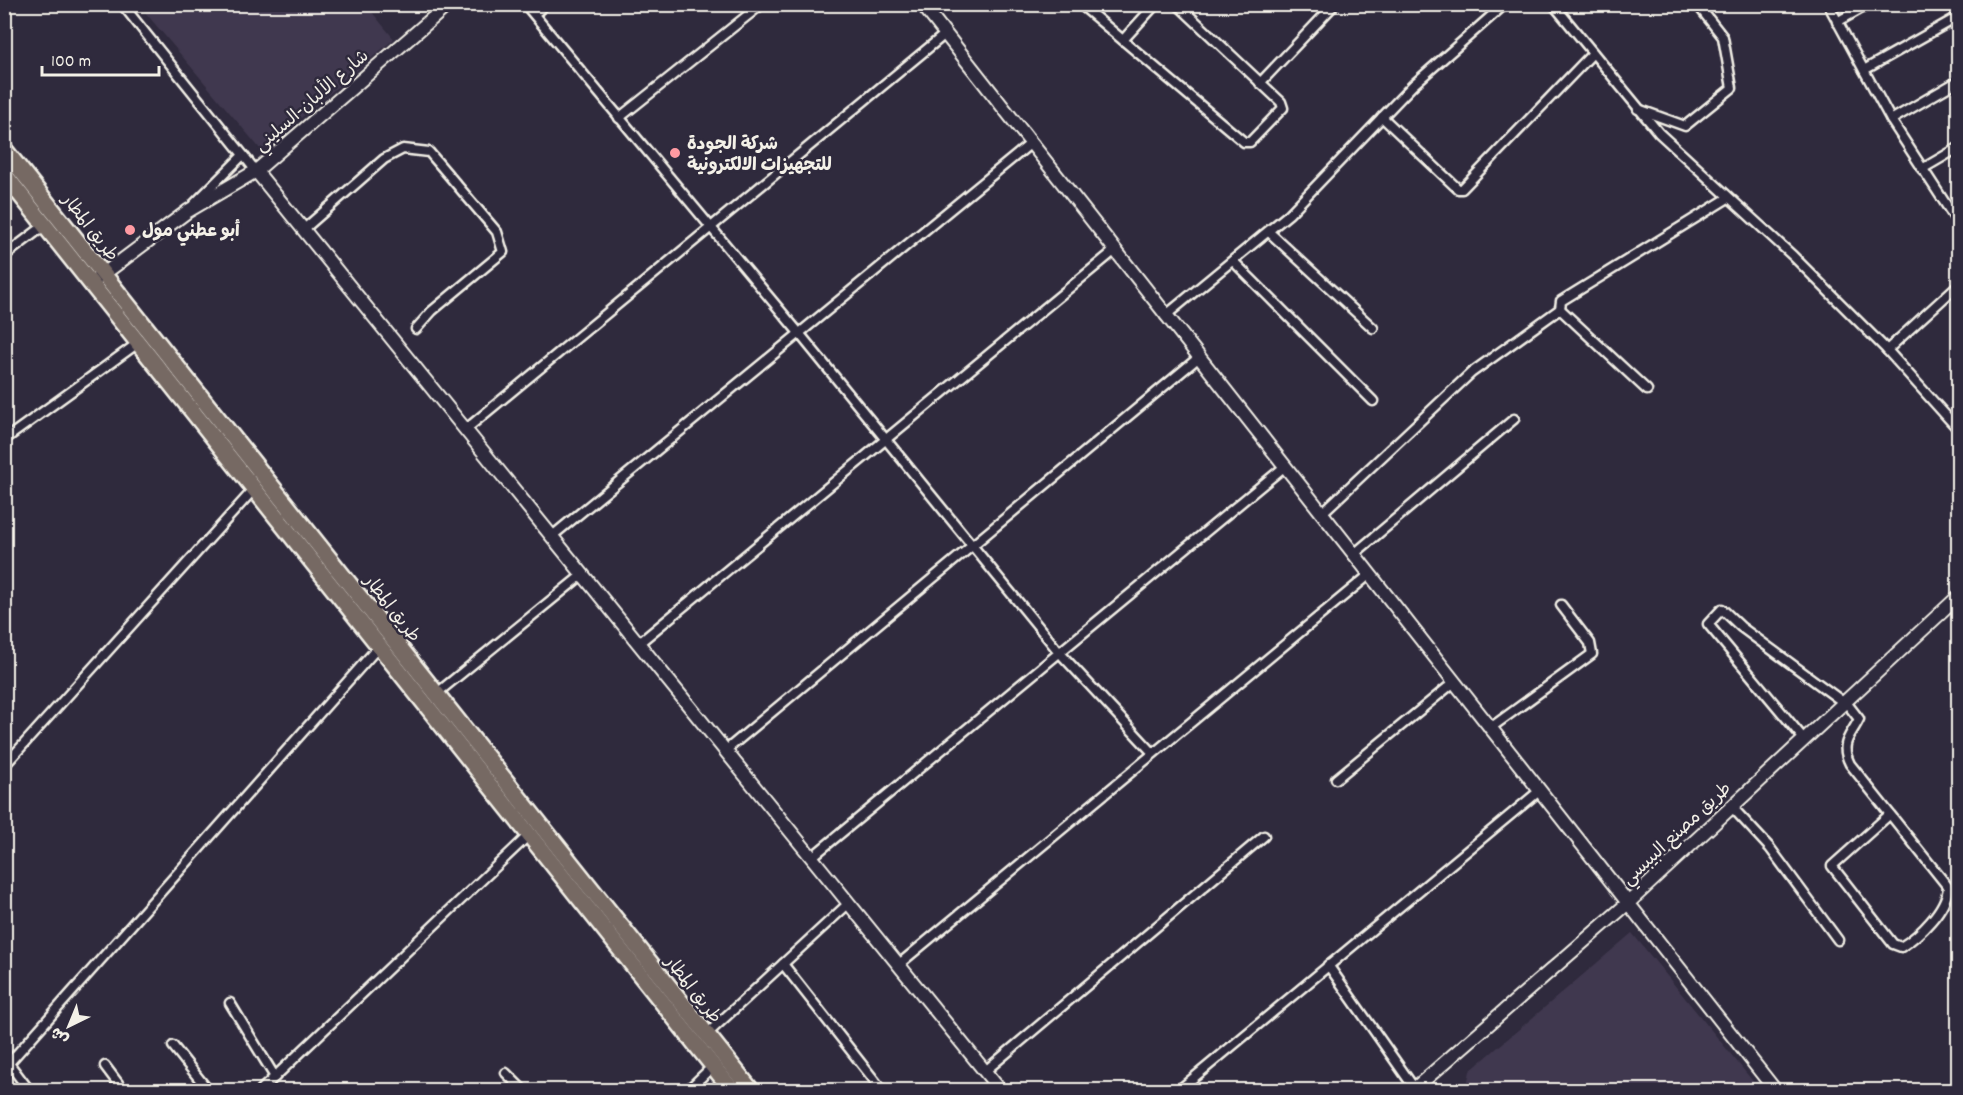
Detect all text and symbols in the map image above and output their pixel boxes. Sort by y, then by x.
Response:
scale bar [42,39,159,77]
street label: شارع الألبان-السليني [249,44,376,159]
text: 100 m [51,50,91,75]
place label: شركة الجودة للتجهيزات الالكترونية [687,133,832,179]
marker: شركة الجودة للتجهيزات الالكترونية [668,146,682,160]
street label: طريق المطار [53,188,123,268]
place label: أبو عطني مول [142,219,240,246]
marker: أبو عطني مول [123,223,137,237]
street label: طريق المطار [355,569,425,649]
street label: طريق مصنع البيبسي [1617,777,1739,893]
street label: طريق المطار [656,950,726,1030]
north arrow [39,996,99,1056]
text: ش [46,1021,75,1050]

